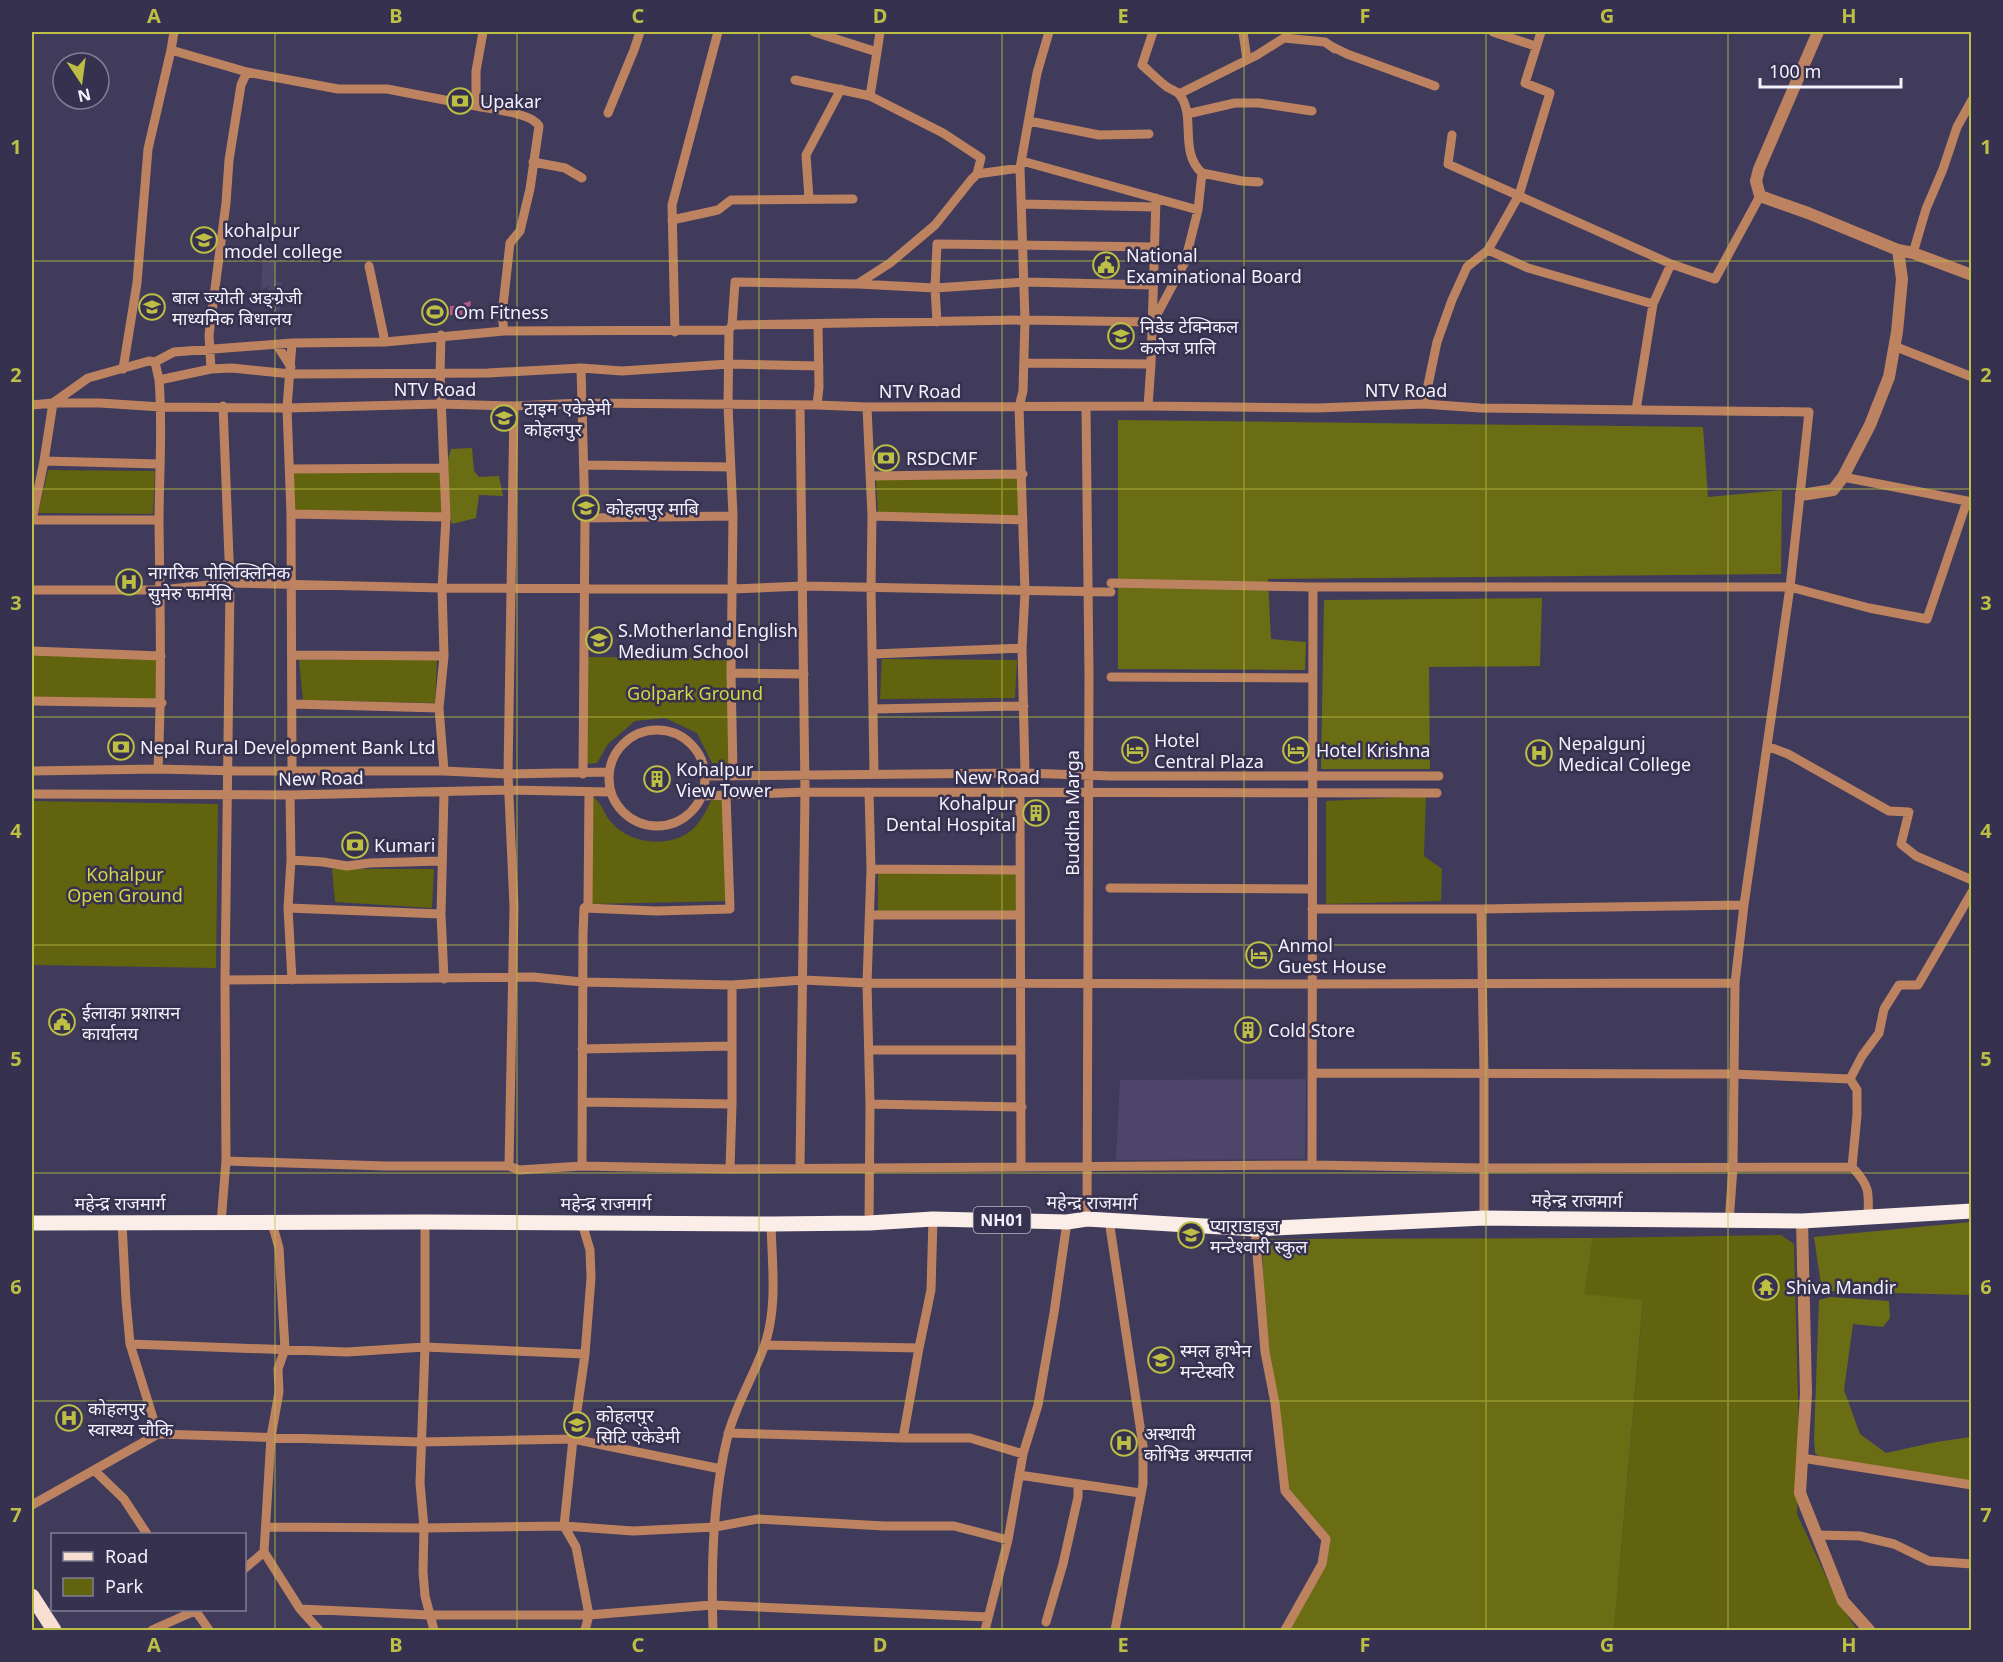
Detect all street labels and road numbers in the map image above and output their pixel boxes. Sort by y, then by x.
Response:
street label: NTV Road [394,377,476,401]
street label: NTV Road [1365,378,1447,402]
street label: NTV Road [879,379,961,403]
street label: Buddha Marga [1060,750,1084,876]
street label: New Road [278,765,364,791]
street label: New Road [954,765,1040,789]
street label: महेन्द्र राजमार्ग [1531,1187,1624,1213]
street label: महेन्द्र राजमार्ग [1046,1189,1139,1215]
street label: महेन्द्र राजमार्ग [74,1191,167,1215]
street label: महेन्द्र राजमार्ग [560,1191,653,1215]
road number: NH01 [974,1207,1030,1233]

